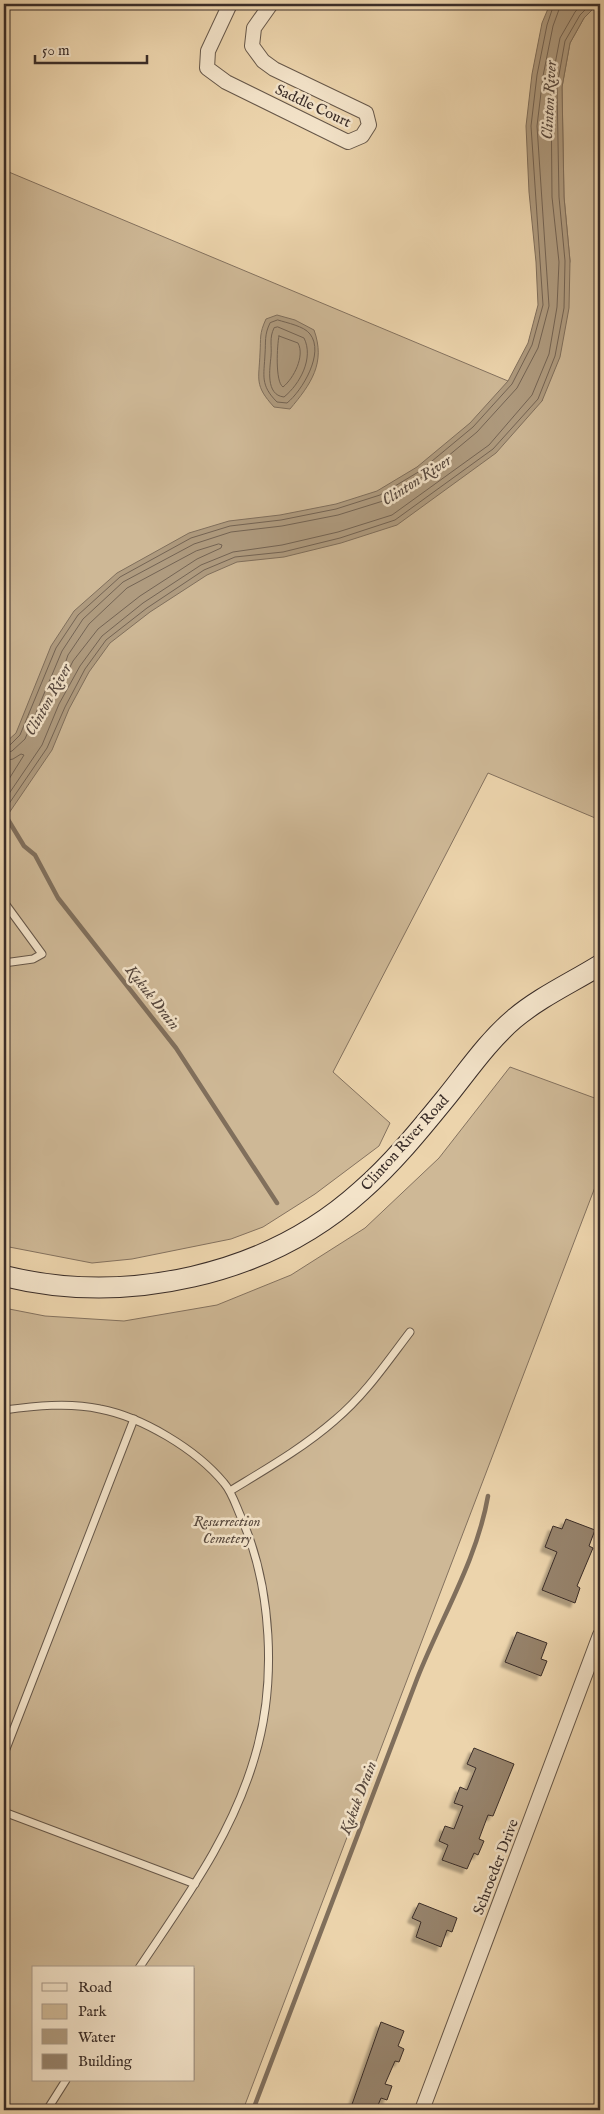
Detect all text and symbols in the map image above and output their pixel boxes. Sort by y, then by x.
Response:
scale bar [35,32,148,64]
text: 50 m [42,41,70,60]
water label: Clinton River [538,58,562,140]
street label: Saddle Court [272,80,354,132]
water label: Clinton River [378,450,457,511]
water label: Clinton River [21,659,78,739]
water label: Kukuk Drain [120,961,184,1035]
street label: Clinton River Road [357,1090,454,1195]
park label: Resurrection Cemetery [193,1512,261,1548]
water label: Kukuk Drain [335,1758,382,1839]
street label: Schroeder Drive [469,1816,523,1918]
legend [32,1966,195,2082]
text: Road [78,1978,113,1997]
text: Park [78,2002,108,2021]
text: Water [78,2028,116,2047]
text: Building [78,2052,133,2071]

